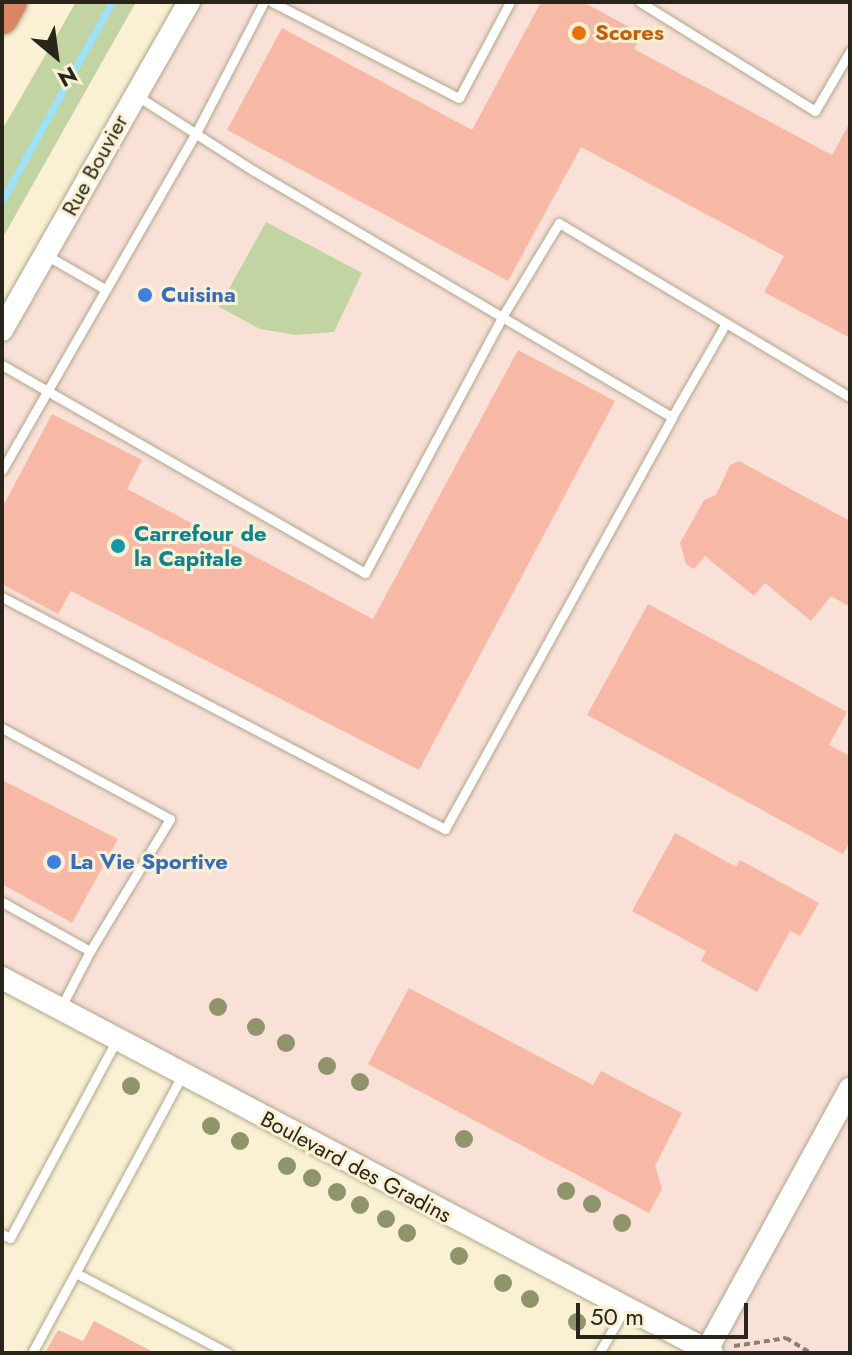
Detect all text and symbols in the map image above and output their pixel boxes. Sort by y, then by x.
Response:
north arrow [16,16,96,96]
place label: Scores [595,20,664,46]
marker: Scores [570,24,588,42]
text: N [52,59,83,95]
street label: Rue Bouvier [56,110,134,220]
place label: Cuisina [161,282,236,308]
marker: Cuisina [136,286,154,304]
place label: Carrefour de la Capitale [134,520,267,572]
marker: Carrefour de la Capitale [109,537,127,555]
place label: La Vie Sportive [70,849,228,875]
marker: La Vie Sportive [45,853,63,871]
street label: Boulevard des Gradins [256,1106,456,1228]
scale bar [580,1287,752,1337]
text: 50 m [590,1299,644,1334]

